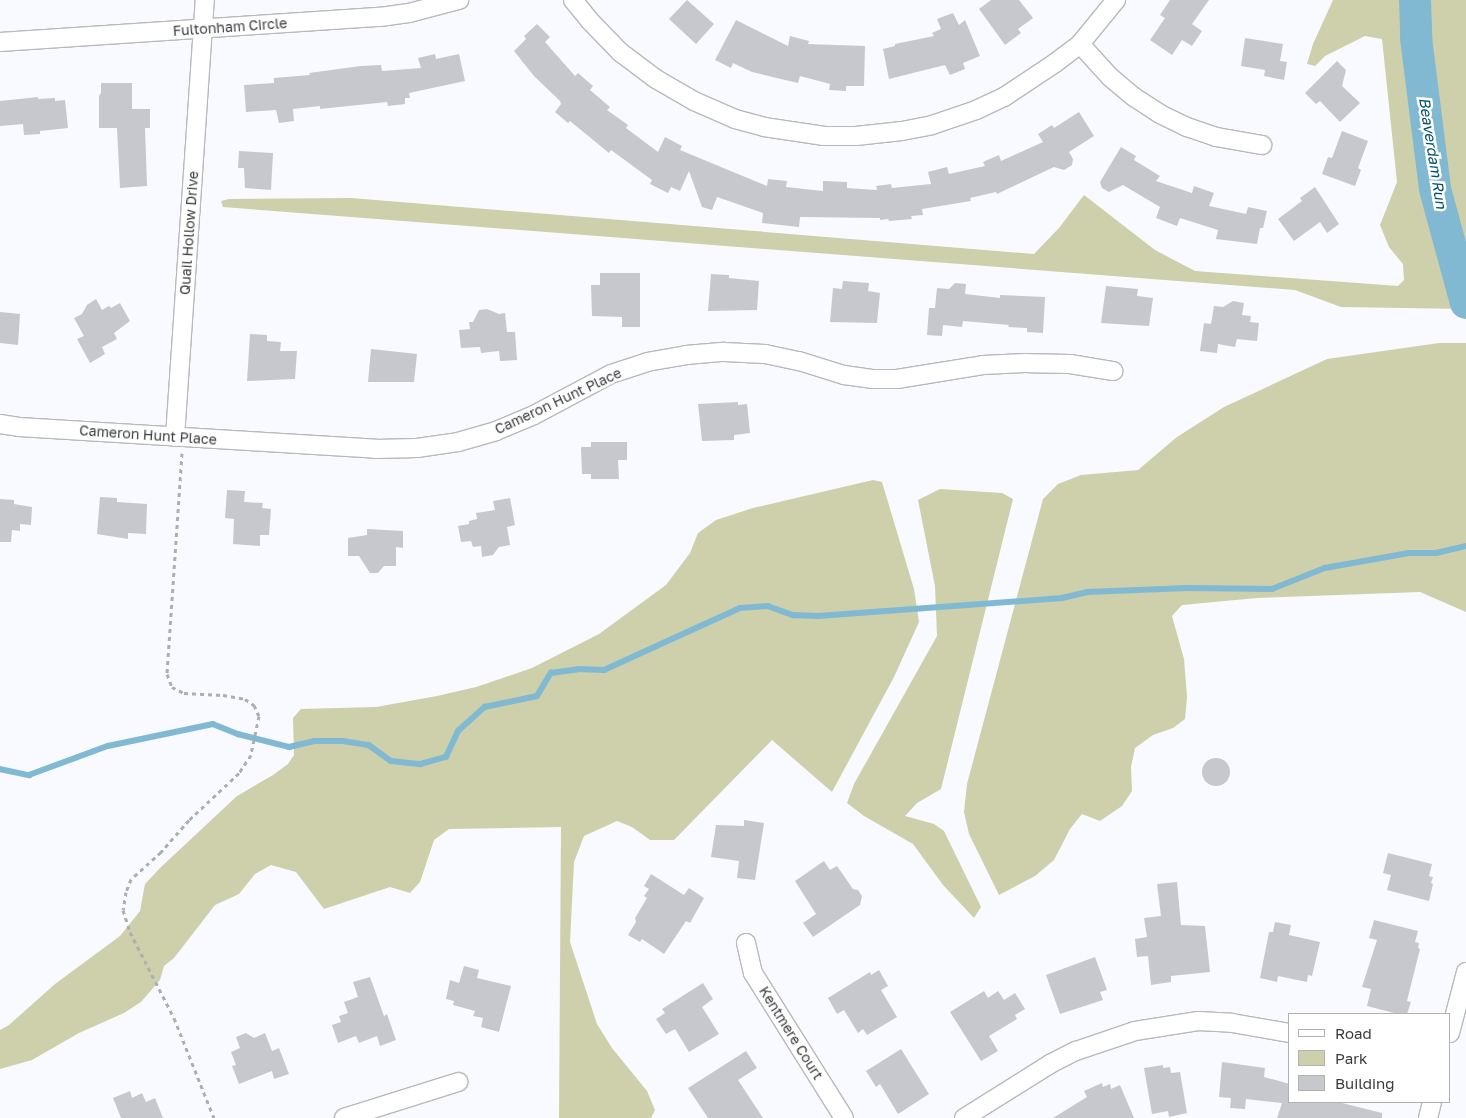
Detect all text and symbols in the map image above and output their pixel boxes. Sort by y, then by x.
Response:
street label: Fultonham Circle [172,15,288,39]
water label: Beaverdam Run [1415,96,1451,210]
street label: Quail Hollow Drive [176,171,202,295]
street label: Cameron Hunt Place [492,364,624,438]
street label: Cameron Hunt Place [79,422,217,448]
street label: Kentmere Court [756,983,826,1083]
legend [1288,1013,1451,1103]
text: Road [1335,1024,1372,1042]
text: Park [1335,1049,1367,1067]
text: Building [1335,1074,1395,1092]

